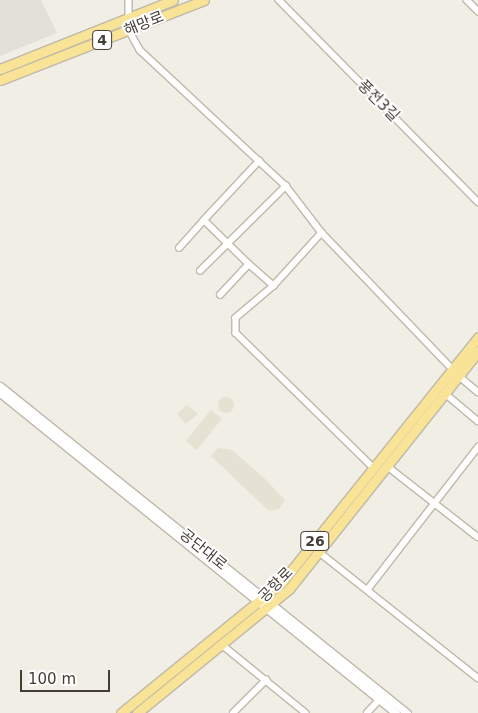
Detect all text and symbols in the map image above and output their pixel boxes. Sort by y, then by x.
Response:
street label: 해망로 [121,8,167,40]
road number: 4 [92,28,112,52]
street label: 풍전3길 [354,77,402,125]
street label: 공단대로 [176,526,230,574]
road number: 26 [300,530,330,552]
street label: 공항로 [255,564,297,606]
scale bar [22,660,112,692]
text: 100 m [28,670,76,688]

